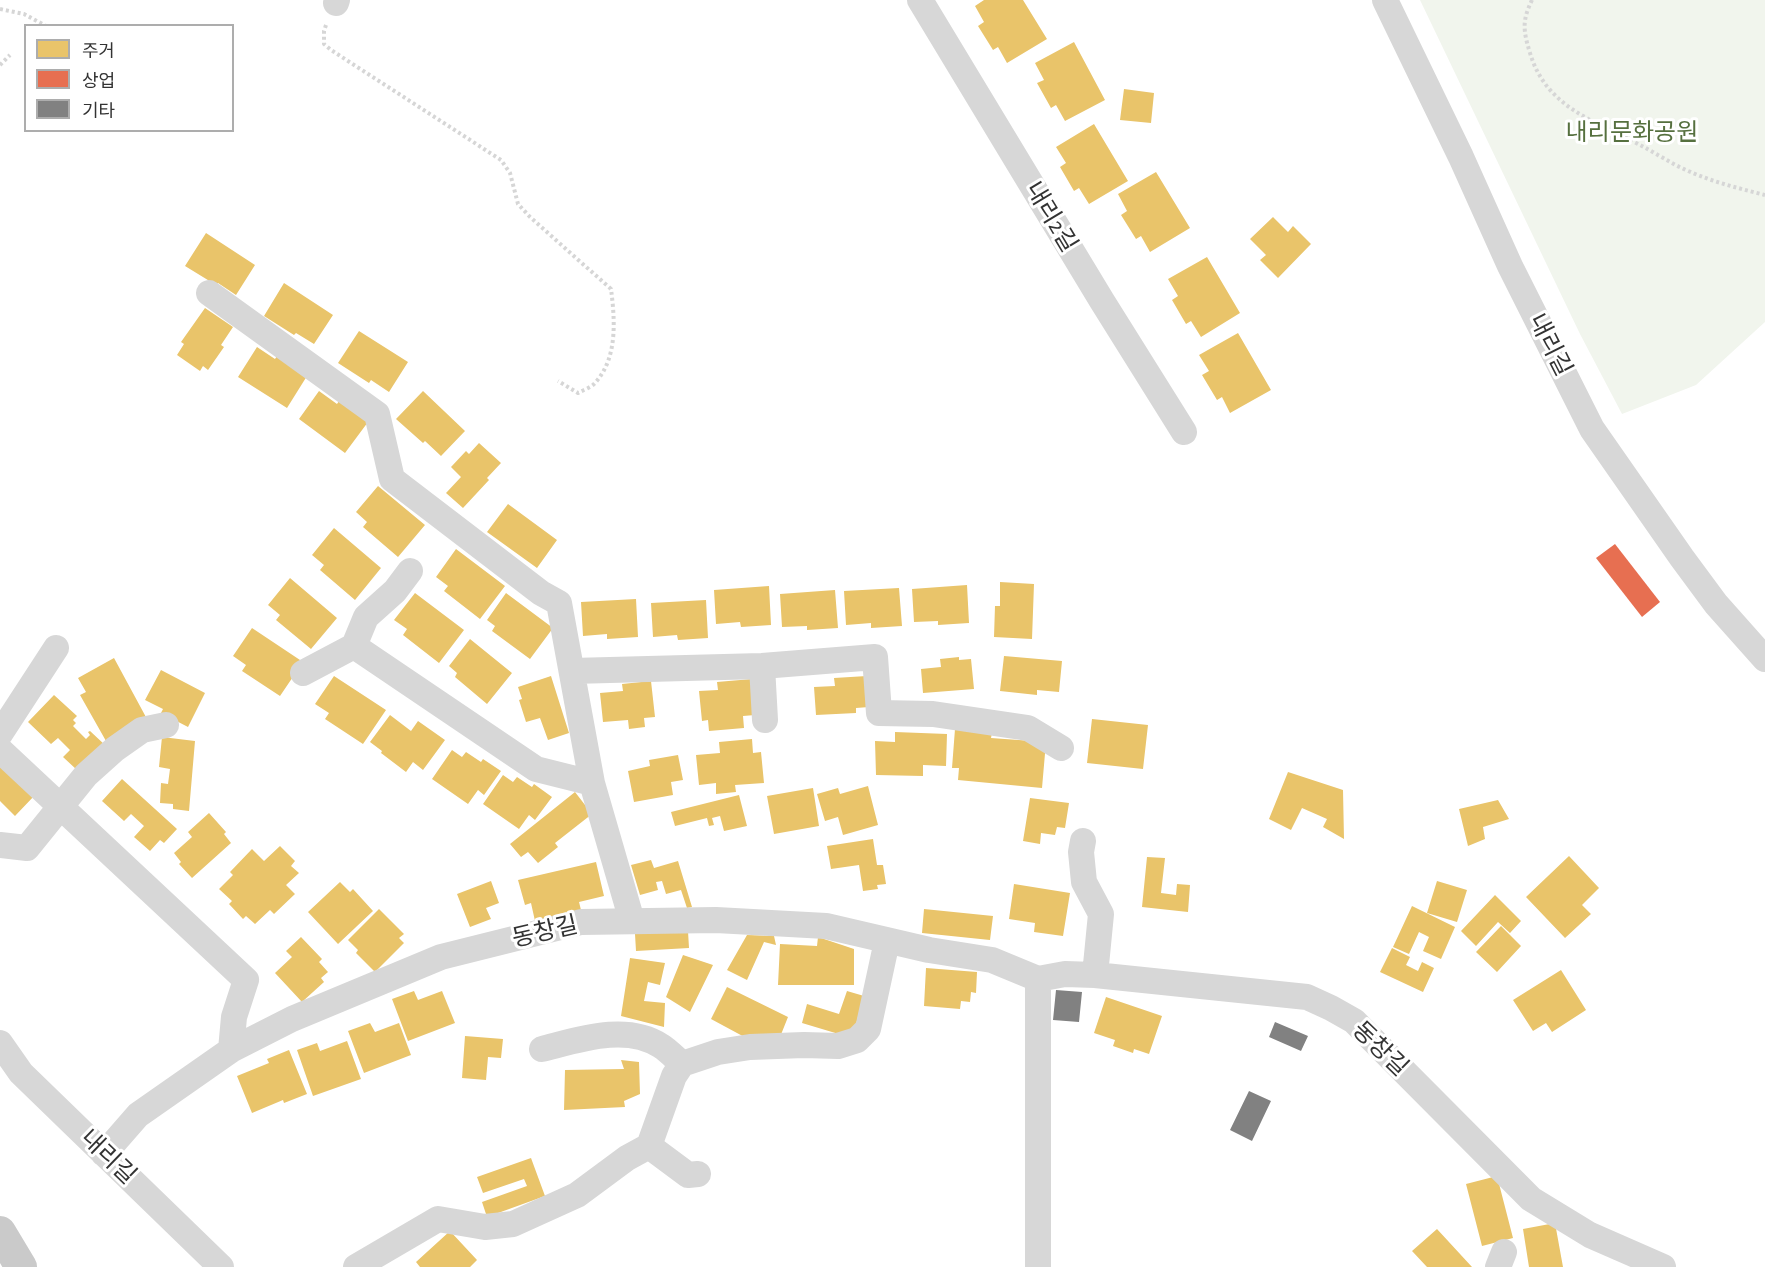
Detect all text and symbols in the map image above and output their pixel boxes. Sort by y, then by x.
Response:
legend [24,24,234,132]
text: 주거 [82,43,115,61]
text: 상업 [82,73,115,91]
text: 기타 [82,103,115,121]
park label: 내리문화공원 [1566,119,1698,147]
street label: 내리2길 [1019,177,1083,257]
street label: 내리길 [1522,309,1578,381]
street label: 동창길 [509,911,581,953]
street label: 동창길 [1346,1016,1414,1082]
street label: 내리길 [74,1124,142,1190]

